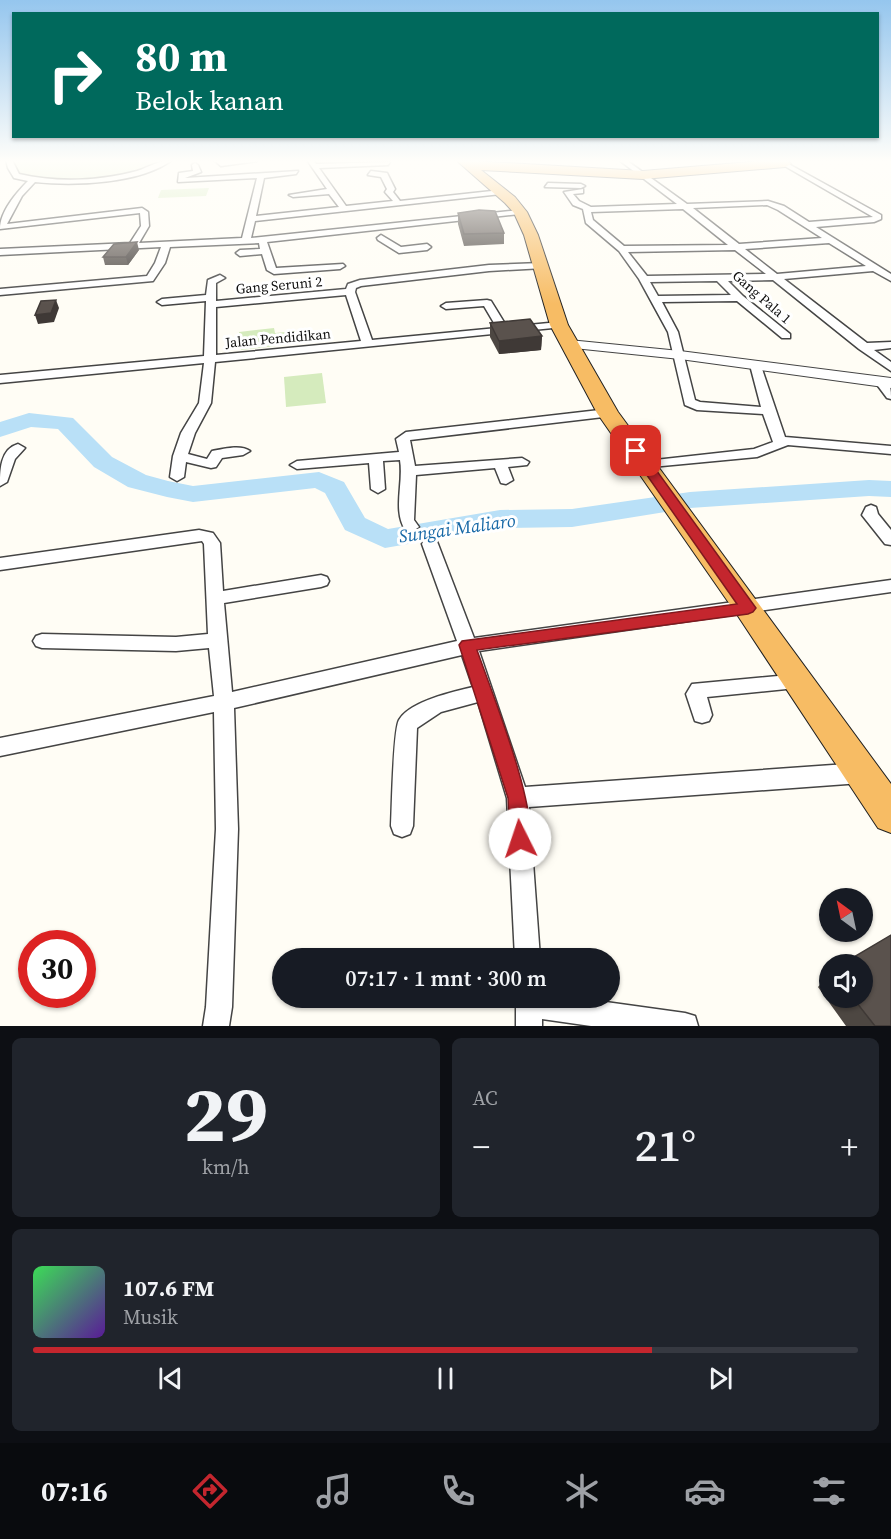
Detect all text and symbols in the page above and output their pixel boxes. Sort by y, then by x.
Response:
text: 80 m [135,27,228,85]
icon: right [36,36,114,114]
text: Belok kanan [135,82,284,119]
street label: Gang Pala 1 [728,266,796,328]
street label: Gang Seruni 2 [235,271,323,299]
street label: Jalan Pendidikan [223,323,332,353]
pin [610,425,661,476]
icon: arrive [619,434,652,467]
water label: Sungai Maliaro [397,507,517,549]
position arrow [488,807,552,871]
north arrow [819,888,873,942]
map controls [819,888,873,1008]
speed limit sign: 30 [18,930,96,1008]
button: sound [819,954,873,1008]
text: 07:17 · 1 mnt · 300 m [345,963,547,993]
text: 29 [183,1060,268,1167]
text: AC [473,1084,498,1112]
text: 21° [634,1114,696,1176]
text: − [473,1124,490,1169]
text: + [841,1124,858,1169]
text: km/h [202,1153,250,1181]
text: 107.6 FM [123,1273,214,1303]
text: Musik [123,1303,178,1331]
icon: previous [154,1362,187,1395]
icon: pause [429,1362,462,1395]
icon: next [704,1362,737,1395]
icon: directions [189,1470,231,1512]
icon: music [313,1470,355,1512]
icon: phone [437,1470,479,1512]
icon: climate [561,1470,603,1512]
icon: car [684,1470,726,1512]
icon: filters [808,1470,850,1512]
text: 07:16 [41,1473,108,1510]

